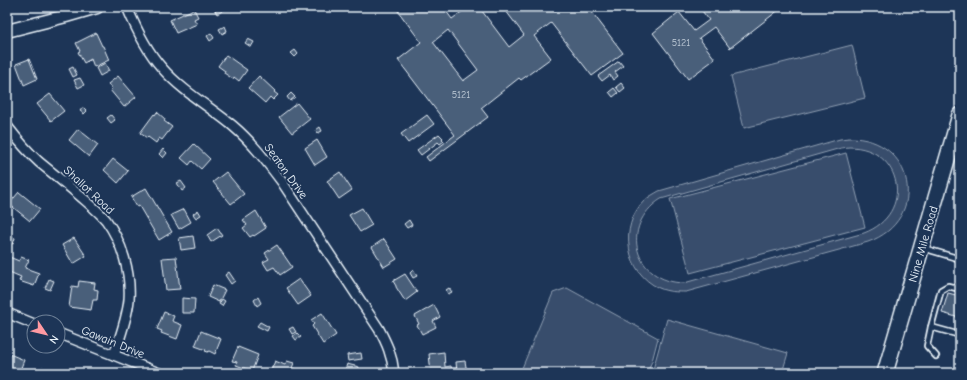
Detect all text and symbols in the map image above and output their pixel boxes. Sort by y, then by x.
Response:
house number: 5121 [672,37,690,49]
house number: 5121 [452,89,470,101]
street label: Seaton Drive [261,141,311,201]
street label: Shallot Road [61,163,117,217]
street label: Nine Mile Road [905,204,941,284]
north arrow [26,314,66,354]
street label: Gawain Drive [79,323,147,361]
text: N [46,333,61,346]

